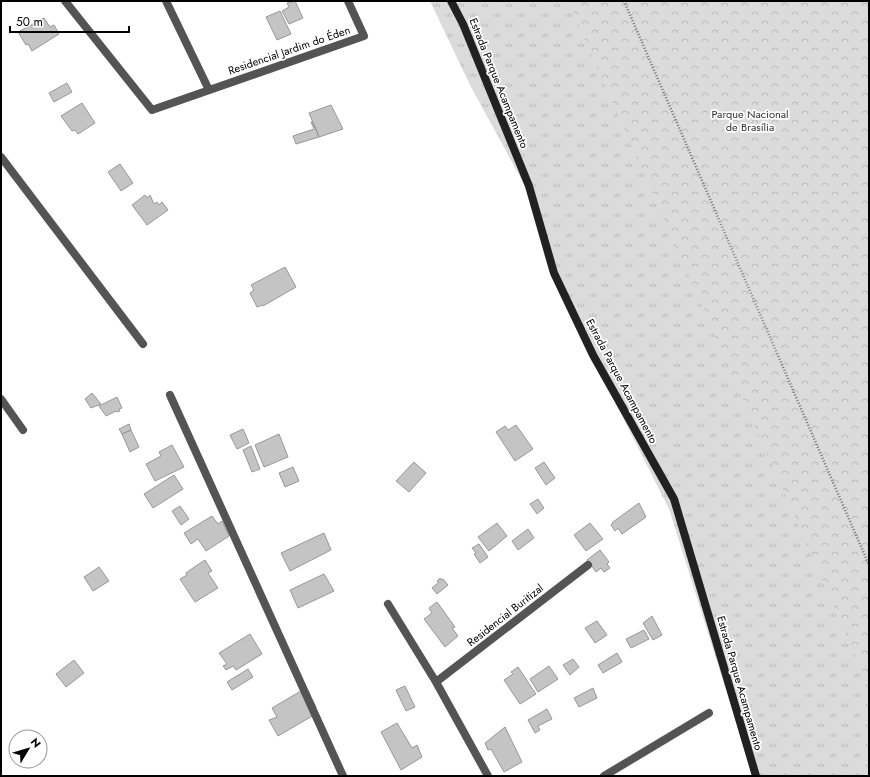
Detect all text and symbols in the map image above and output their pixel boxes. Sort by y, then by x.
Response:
scale bar [10,8,129,34]
text: 50 m [16,13,43,31]
street label: Estrada Parque Acampamento [465,15,533,151]
street label: Residencial Jardim do Éden [226,22,352,78]
park label: Parque Nacional de Brasília [711,106,789,135]
street label: Estrada Parque Acampamento [582,316,662,446]
street label: Residencial Buritizal [463,580,547,650]
street label: Estrada Parque Acampamento [713,614,767,752]
north arrow [8,729,48,769]
text: N [27,734,45,751]

